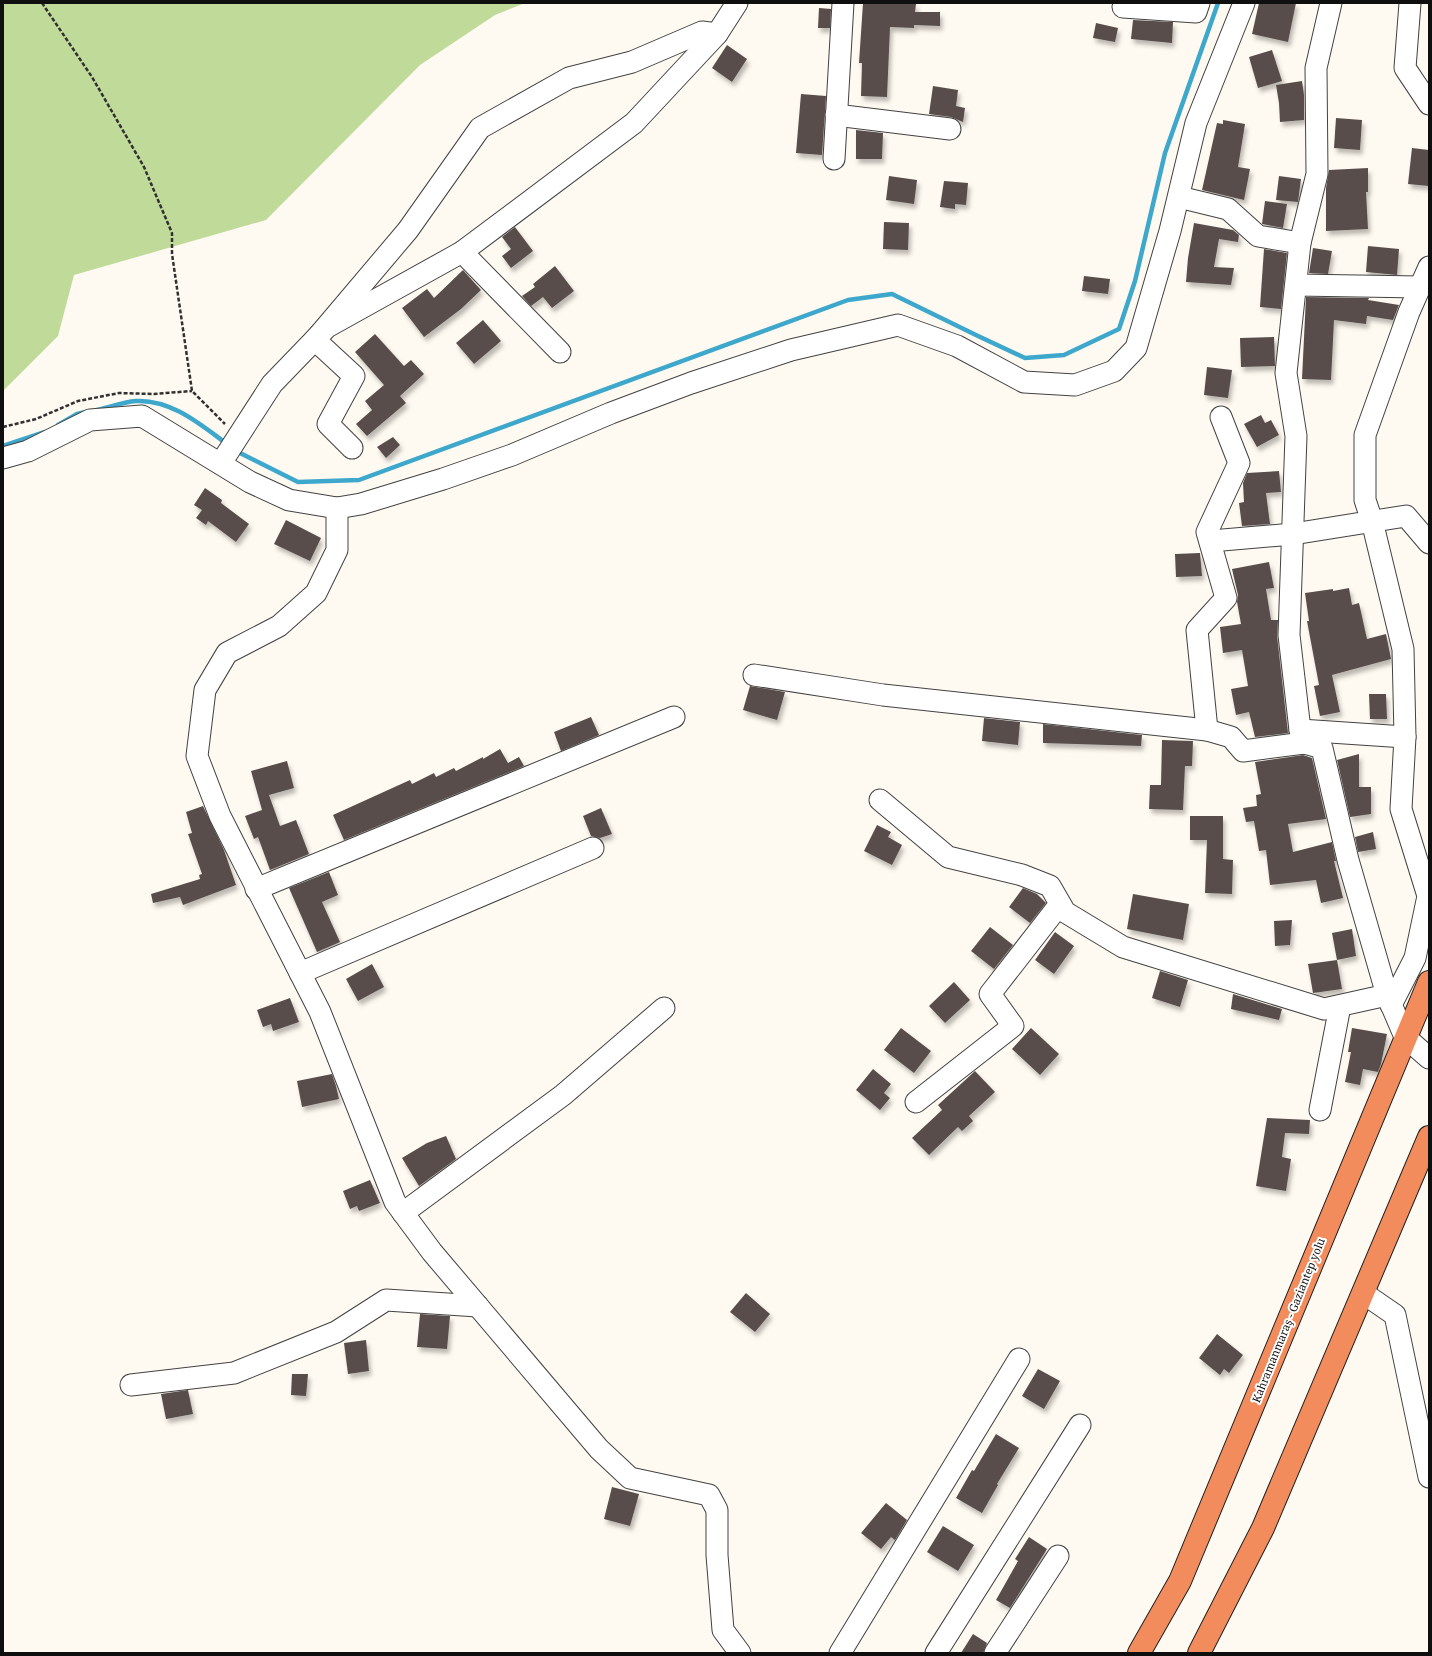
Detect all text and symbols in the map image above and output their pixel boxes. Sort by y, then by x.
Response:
street label: Kahramanmaraş - Gaziantep yolu [1248,1235,1328,1405]

